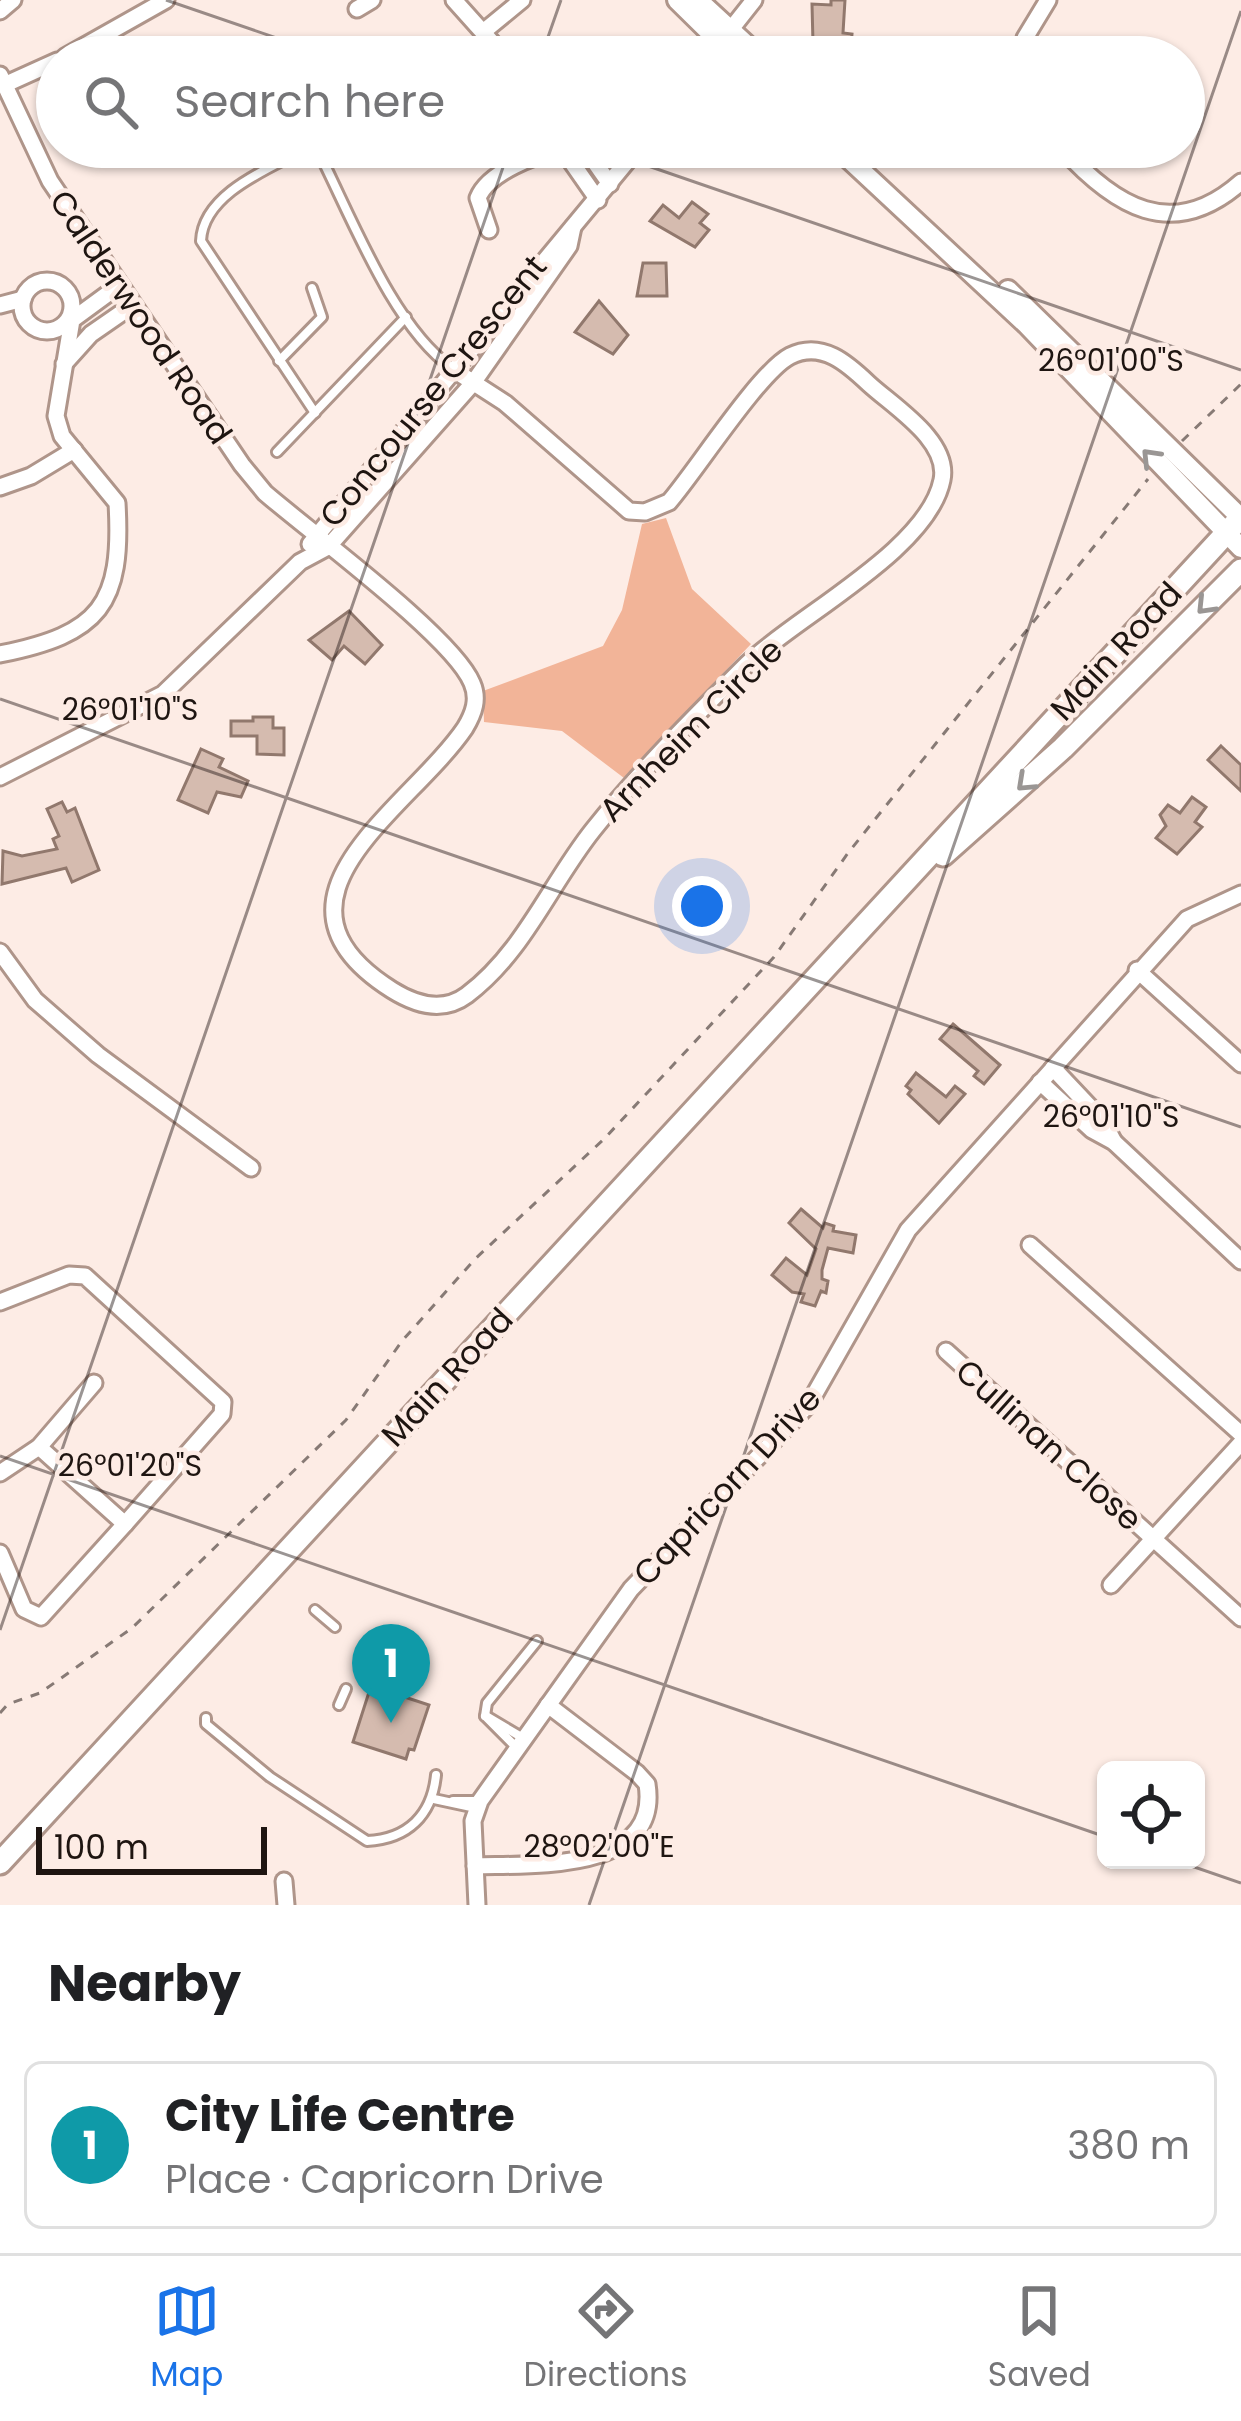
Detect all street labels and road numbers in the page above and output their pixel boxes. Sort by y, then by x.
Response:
street label: Calderwood Road [38,181,244,453]
street label: Concourse Crescent [308,245,558,537]
street label: Main Road [1039,571,1193,731]
street label: Arnheim Circle [589,628,793,832]
street label: Main Road [370,1297,524,1457]
street label: Cullinan Close [945,1348,1153,1542]
street label: Capricorn Drive [622,1376,832,1596]

